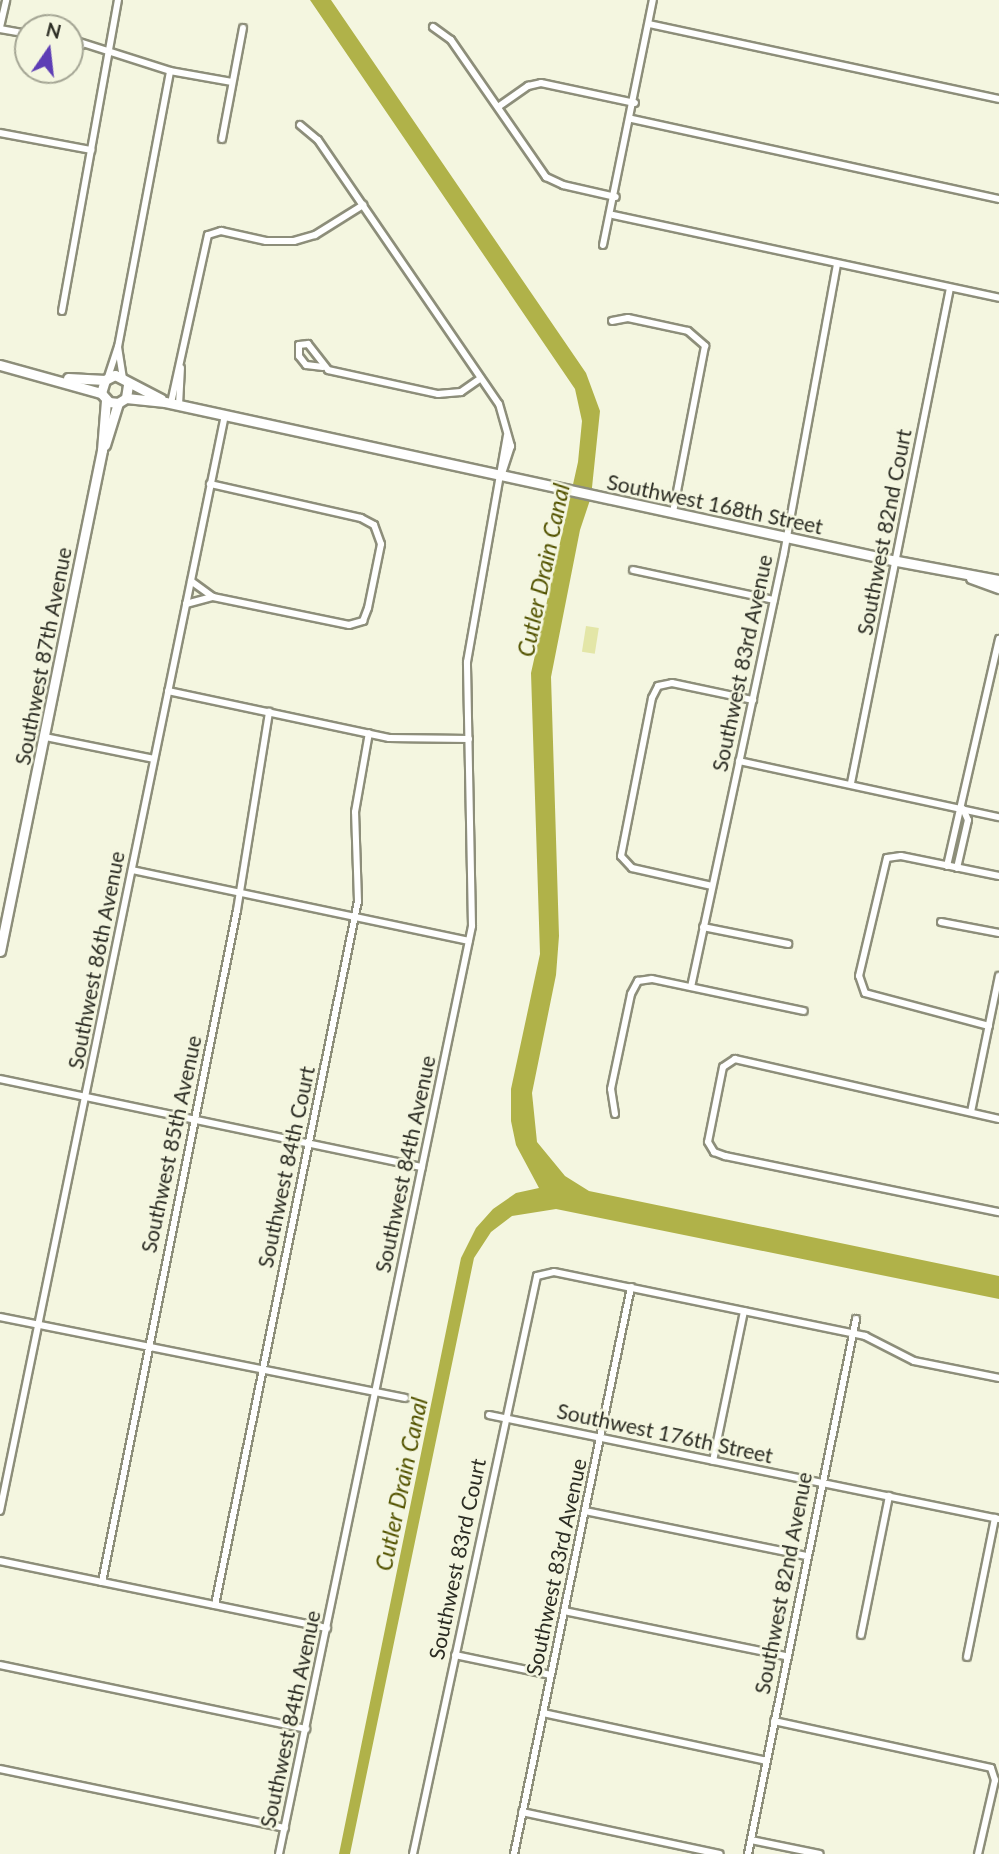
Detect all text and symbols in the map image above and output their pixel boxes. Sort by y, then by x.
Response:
north arrow [14,14,84,84]
text: N [44,17,64,43]
street label: Southwest 82nd Court [852,427,916,637]
street label: Southwest 168th Street [605,469,825,539]
water label: Cutler Drain Canal [511,481,575,659]
street label: Southwest 87th Avenue [9,545,77,767]
street label: Southwest 83rd Avenue [707,552,777,774]
street label: Southwest 86th Avenue [62,849,130,1071]
street label: Southwest 85th Avenue [136,1033,206,1255]
street label: Southwest 84th Avenue [370,1053,440,1275]
street label: Southwest 84th Court [252,1064,320,1270]
water label: Cutler Drain Canal [369,1395,433,1573]
street label: Southwest 176th Street [555,1398,775,1468]
street label: Southwest 83rd Court [423,1456,491,1662]
street label: Southwest 83rd Avenue [521,1456,591,1678]
street label: Southwest 82nd Avenue [749,1470,817,1696]
street label: Southwest 84th Avenue [255,1608,325,1830]

